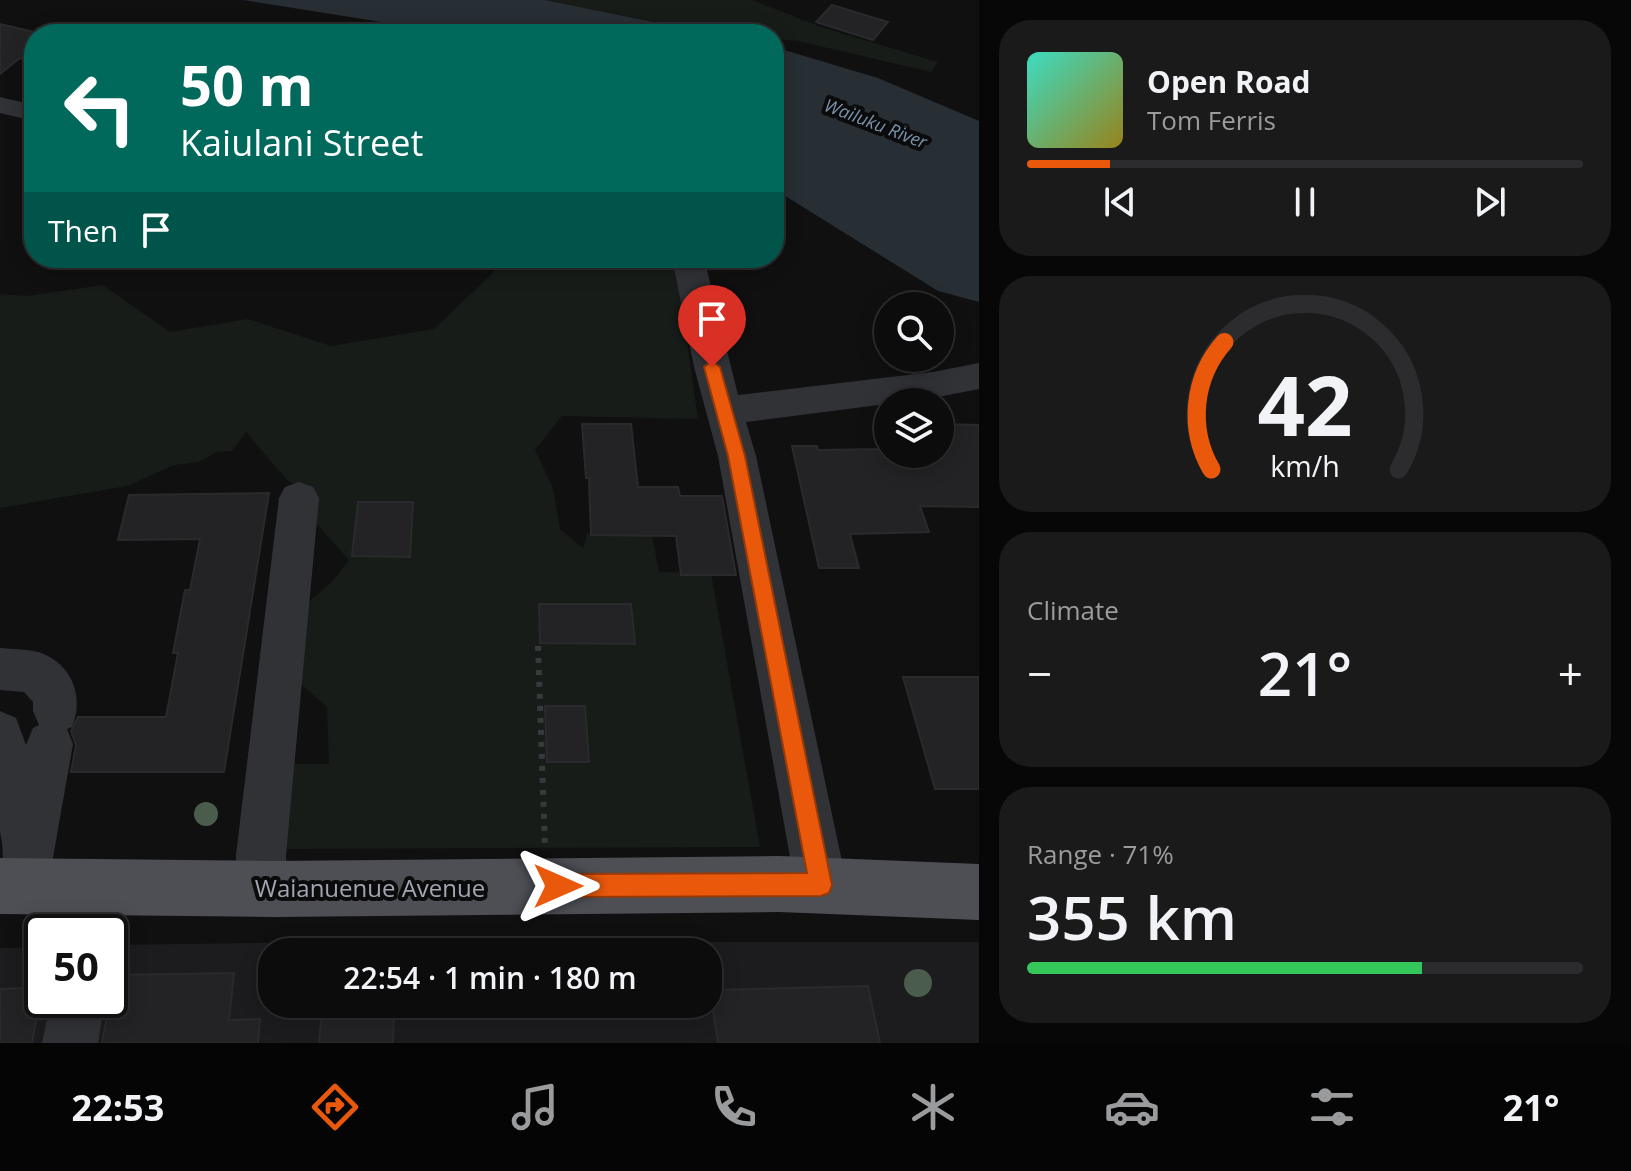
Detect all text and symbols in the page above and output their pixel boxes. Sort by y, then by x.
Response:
text: 50 m [180,46,314,122]
icon: left [48,56,152,160]
text: Open Road [1147,61,1311,102]
water label: Wailuku River [821,92,932,154]
text: Tom Ferris [1147,102,1276,138]
text: Kaiulani Street [180,118,423,167]
icon: previous [1098,180,1142,224]
icon: pause [1283,180,1327,224]
icon: next [1468,180,1512,224]
icon: arrive [134,208,178,252]
text: Then [48,210,118,251]
pin [678,285,746,367]
map controls [874,292,954,468]
button: search [874,292,954,372]
icon: arrive [690,297,734,341]
text: 42 [1257,346,1353,459]
button: layers [874,388,954,468]
text: km/h [1270,446,1340,485]
text: Climate [1027,592,1119,628]
text: 21° [1258,632,1352,714]
text: − [1027,643,1052,703]
text: + [1558,643,1583,703]
text: Range · 71% [1027,836,1174,872]
position arrow [516,844,600,928]
street label: Waianuenue Avenue [255,871,485,904]
text: 355 km [1027,876,1237,958]
speed limit sign: 50 [24,914,128,1018]
text: 22:54 · 1 min · 180 m [343,957,637,998]
icon: directions [307,1079,363,1135]
icon: music [507,1079,563,1135]
icon: phone [706,1079,762,1135]
icon: climate [905,1079,961,1135]
icon: car [1104,1079,1160,1135]
icon: filters [1304,1079,1360,1135]
text: 22:53 [72,1083,164,1132]
text: 21° [1503,1083,1559,1132]

